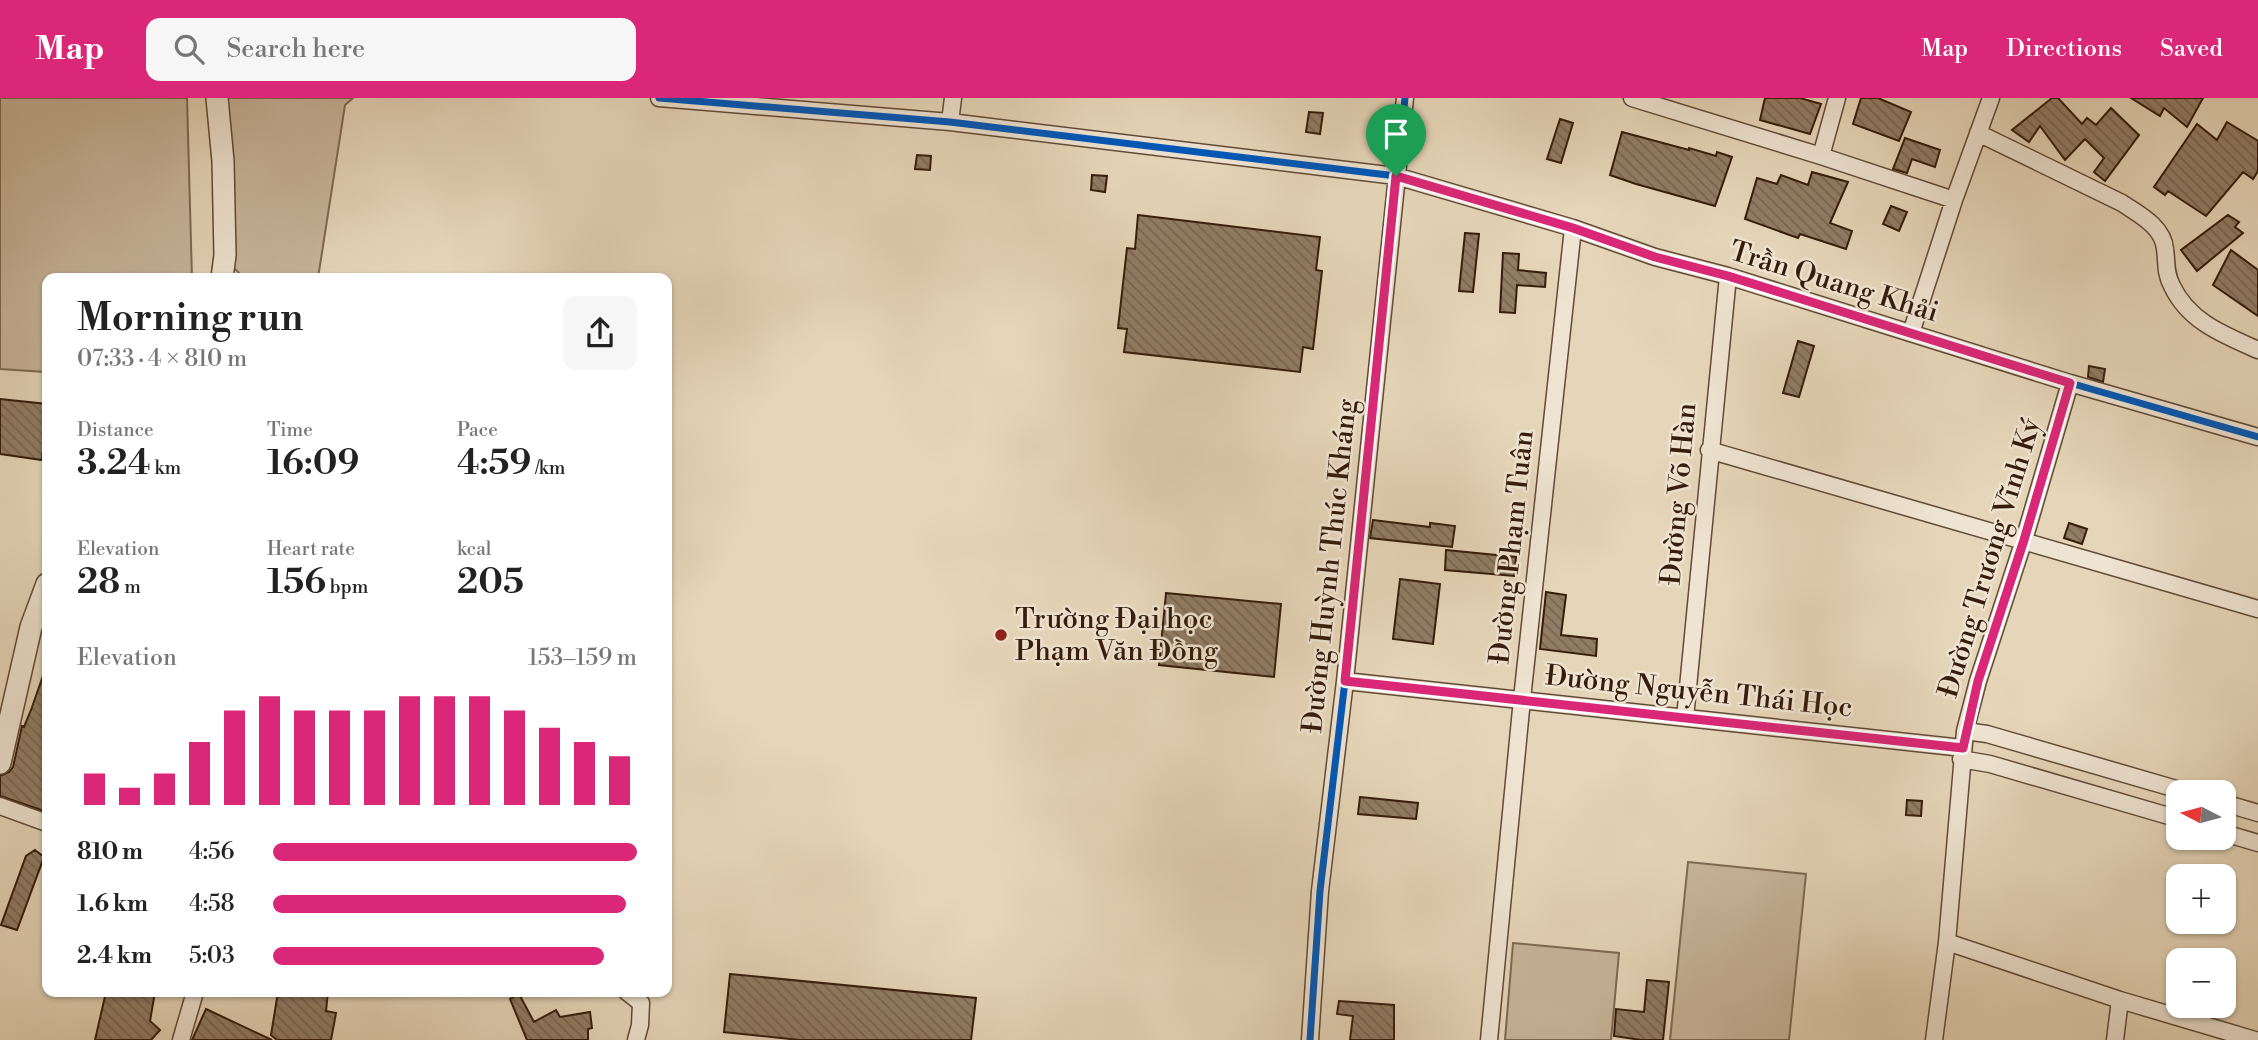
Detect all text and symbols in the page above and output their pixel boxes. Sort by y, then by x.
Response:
search box [146,18,636,81]
text: Map [35,29,104,70]
icon: search [170,30,208,68]
text: Search here [226,33,365,65]
text: Map [1921,34,1968,64]
text: Directions [2006,34,2122,64]
text: Saved [2160,34,2223,64]
pin [1366,104,1426,176]
icon: arrive [1377,115,1415,153]
street label: Trần Quang Khải [1725,234,1943,330]
text: Morning run [77,295,303,342]
button: share [563,296,637,370]
text: 07:33 · 4 × 810 m [77,345,247,373]
street label: Đường Huỳnh Thúc Kháng [1295,397,1365,735]
street label: Đường Võ Hàn [1654,401,1704,587]
street label: Đường Trương Vĩnh Ký [1931,414,2049,702]
text: Distance [77,418,154,442]
text: Time [267,418,313,442]
text: Pace [457,418,498,442]
street label: Đường Phạm Tuân [1482,428,1542,666]
text: 3.24 [77,442,151,485]
text: 16:09 [267,442,359,485]
text: 4:59 [457,442,531,485]
text: km [151,456,181,480]
text: /km [531,456,565,480]
text: Elevation [77,537,159,561]
text: Heart rate [267,537,355,561]
text: kcal [457,537,491,561]
text: 28 [77,561,120,604]
text: 156 [267,561,326,604]
text: 205 [457,561,524,604]
text: m [120,575,141,599]
text: bpm [326,575,368,599]
place label: Trường Đại học Phạm Văn Đồng [1015,602,1219,669]
marker: Trường Đại học Phạm Văn Đồng [993,627,1009,643]
text: Elevation [77,644,177,672]
text: 153–159 m [528,644,637,672]
street label: Đường Nguyễn Thái Học [1544,658,1854,726]
north arrow [2166,780,2236,850]
map controls [2166,780,2236,1018]
text: 810 m [77,838,143,866]
text: 4:56 [189,838,235,866]
button: + [2166,864,2236,934]
text: 1.6 km [77,890,148,918]
text: 4:58 [189,890,235,918]
text: 2.4 km [77,942,152,970]
text: 5:03 [189,942,235,970]
button: − [2166,948,2236,1018]

